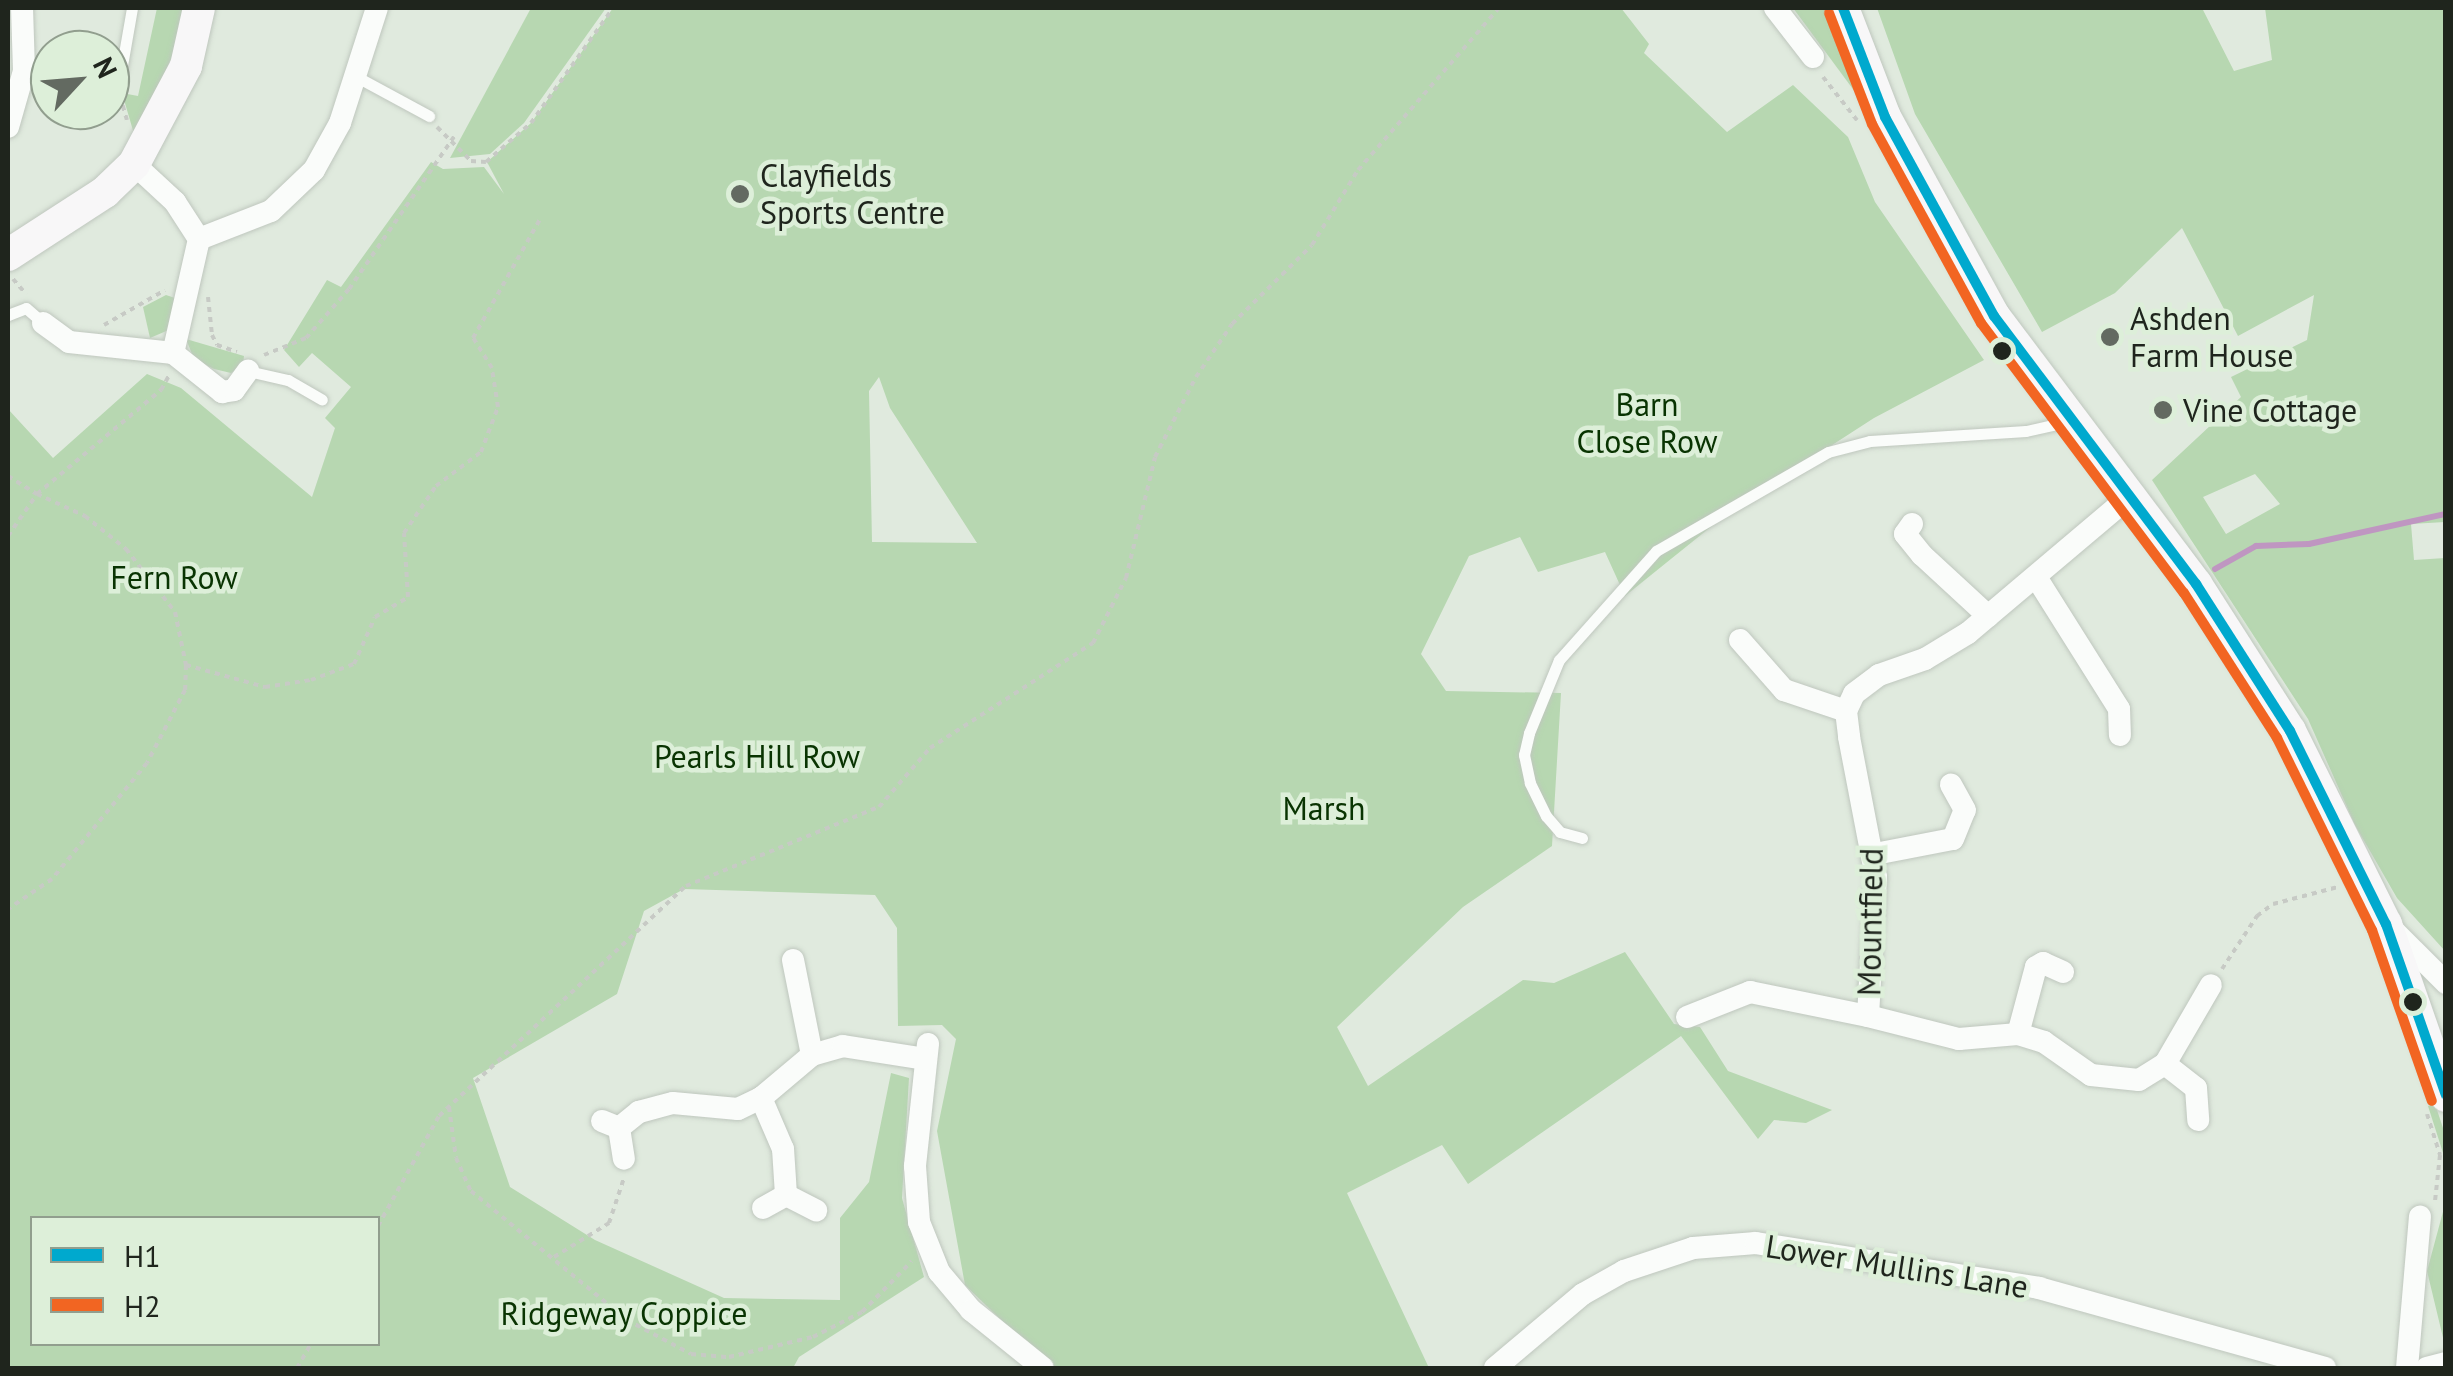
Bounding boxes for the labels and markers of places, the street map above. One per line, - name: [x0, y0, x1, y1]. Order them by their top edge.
- place label: Clayfields Sports Centre: [760, 157, 945, 232]
- marker: Clayfields Sports Centre: [729, 183, 751, 205]
- place label: Ashden Farm House: [2130, 300, 2293, 375]
- marker: Ashden Farm House: [2099, 326, 2121, 348]
- unlabelled marker: [1992, 341, 2012, 361]
- place label: Vine Cottage: [2183, 391, 2357, 429]
- marker: Vine Cottage: [2152, 399, 2174, 421]
- unlabelled marker: [2403, 992, 2423, 1012]

